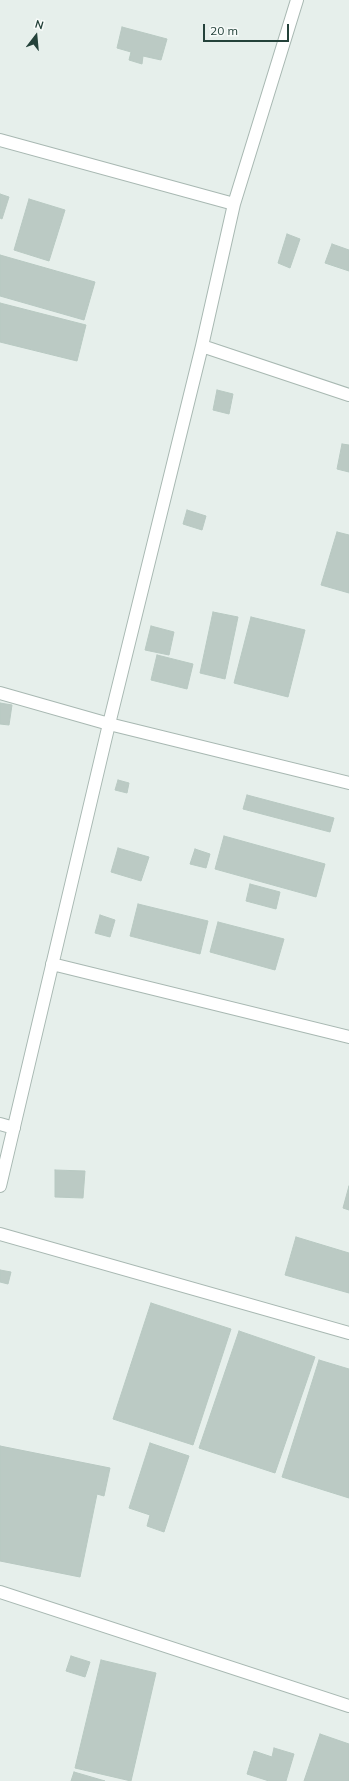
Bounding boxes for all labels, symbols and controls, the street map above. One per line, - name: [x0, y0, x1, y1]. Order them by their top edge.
- north arrow: [16, 16, 56, 56]
- scale bar: [205, 16, 291, 42]
- text: N: [33, 17, 45, 32]
- text: 20 m: [210, 23, 238, 38]

